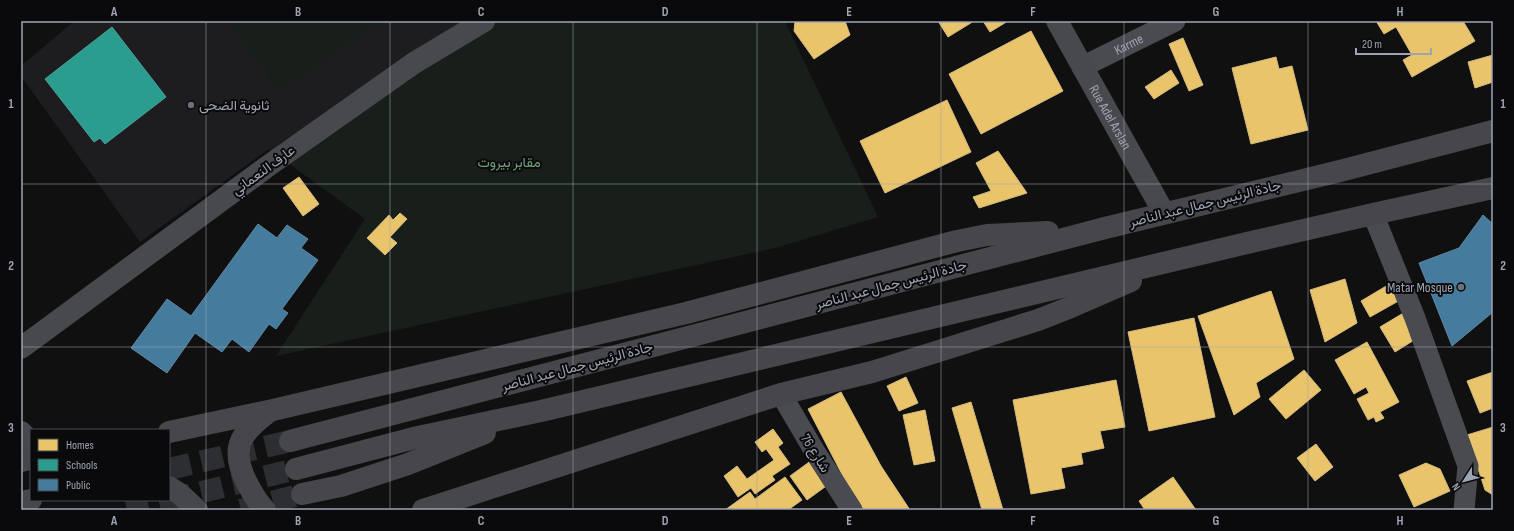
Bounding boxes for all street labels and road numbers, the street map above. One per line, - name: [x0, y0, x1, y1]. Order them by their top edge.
- street label: Karme: [1111, 30, 1146, 59]
- street label: Rue Adel Arslan: [1085, 82, 1135, 153]
- street label: عارف النعماني: [228, 142, 300, 201]
- street label: جادة الرئيس جمال عبد الناصر: [1126, 176, 1283, 232]
- street label: جادة الرئيس جمال عبد الناصر: [813, 256, 969, 314]
- street label: جادة الرئيس جمال عبد الناصر: [499, 338, 655, 396]
- street label: شارع 76: [796, 431, 834, 477]

